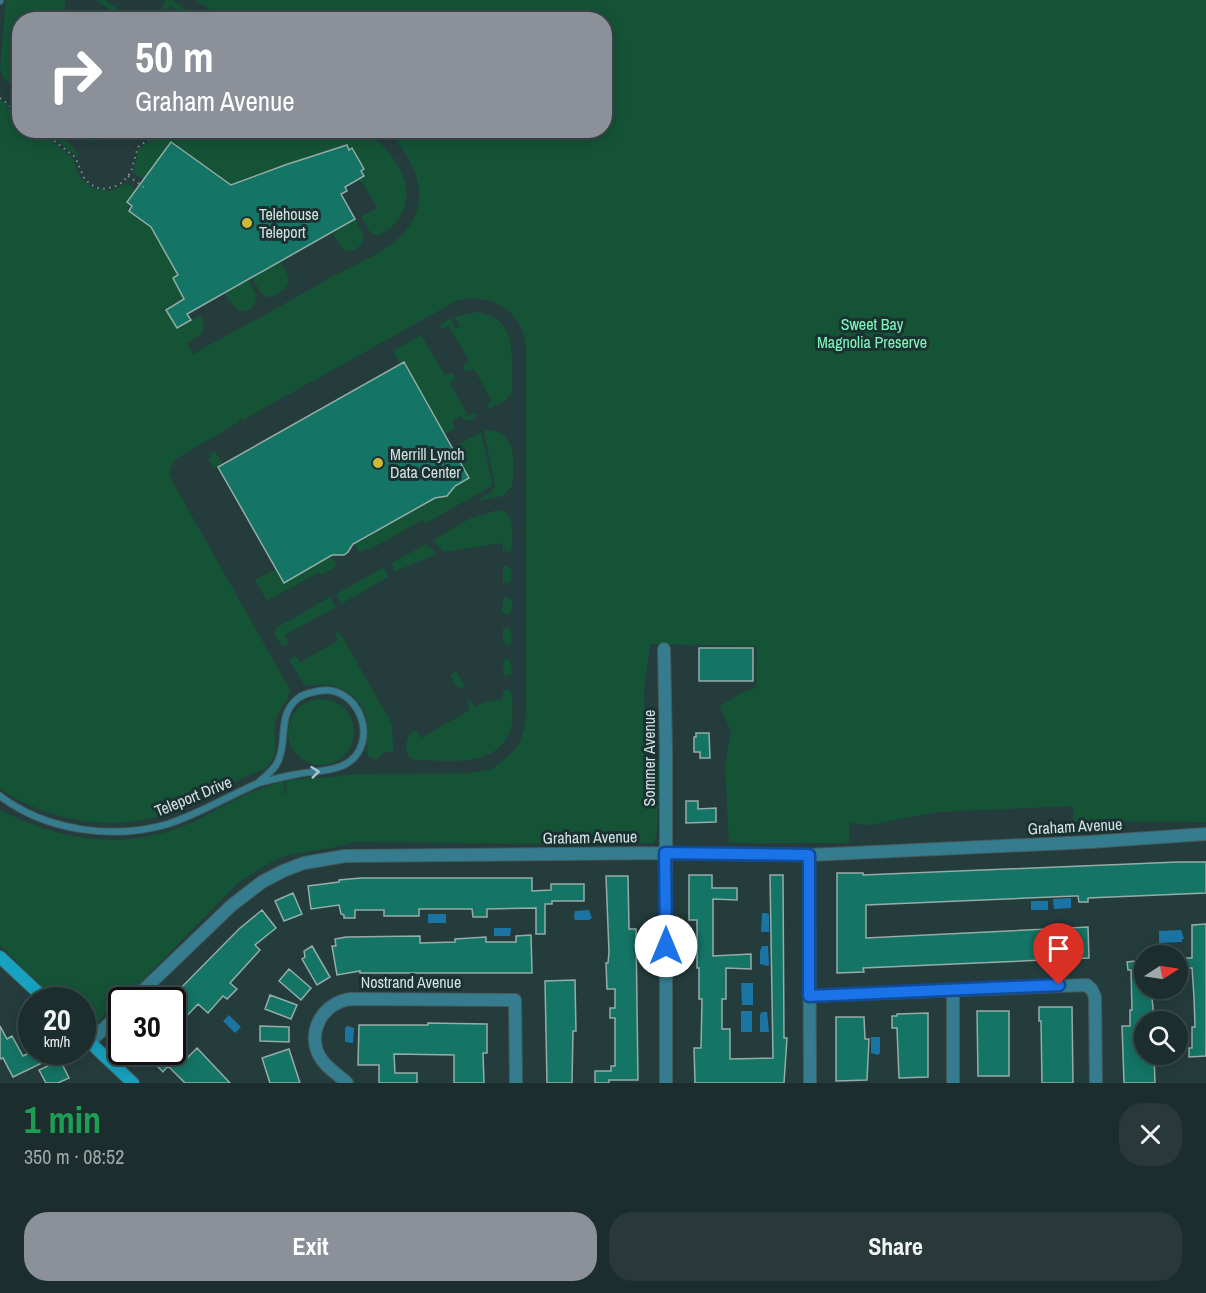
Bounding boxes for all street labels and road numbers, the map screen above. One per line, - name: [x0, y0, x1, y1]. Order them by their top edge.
- street label: Sommer Avenue: [638, 710, 660, 806]
- street label: Teleport Drive: [151, 771, 235, 821]
- street label: Graham Avenue: [1027, 813, 1123, 839]
- street label: Graham Avenue: [543, 825, 637, 849]
- street label: Nostrand Avenue: [361, 971, 461, 993]

